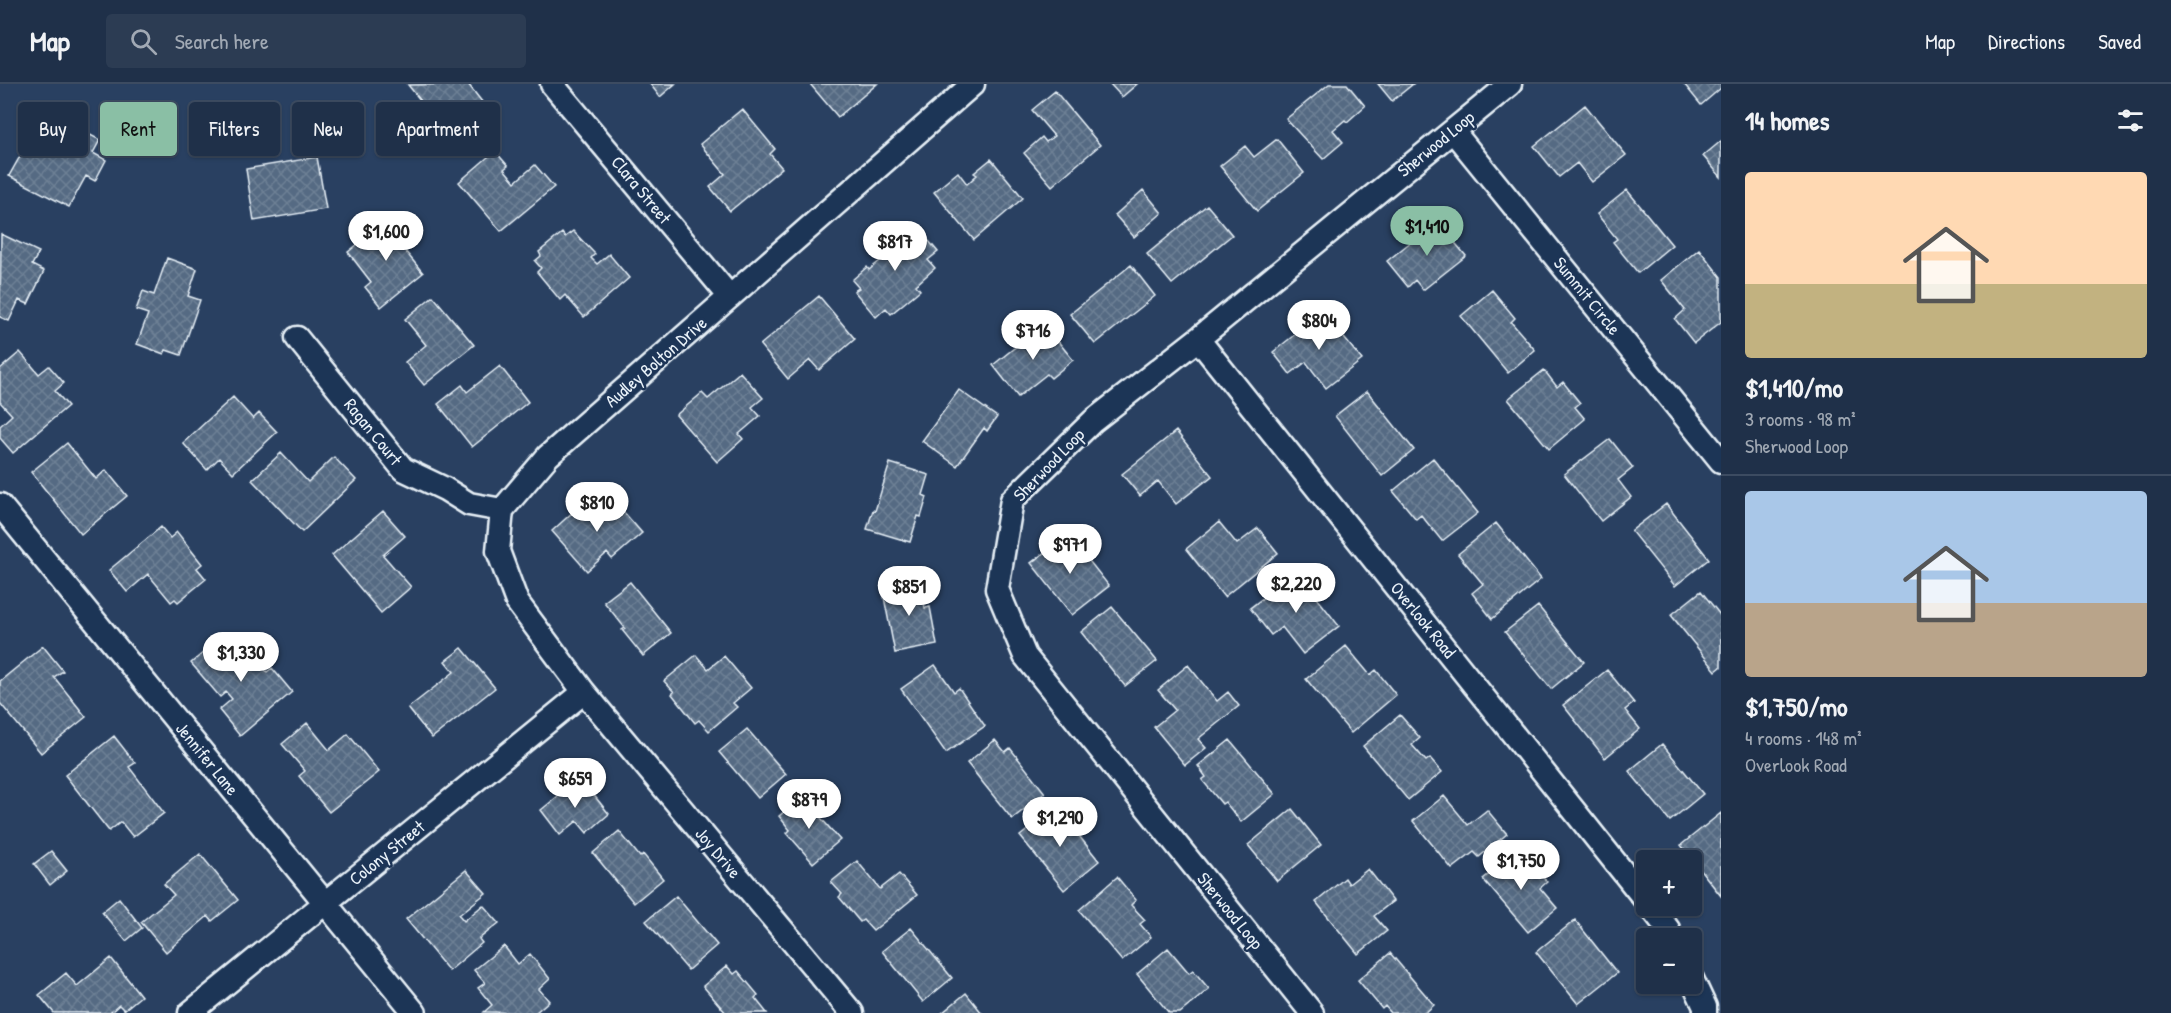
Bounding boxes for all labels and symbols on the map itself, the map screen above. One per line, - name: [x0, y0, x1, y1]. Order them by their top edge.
- street label: Sherwood Loop: [1392, 105, 1480, 183]
- street label: Clara Street: [606, 150, 678, 230]
- pin: $1,410: [1378, 206, 1476, 257]
- pin: $1,600: [337, 211, 435, 262]
- pin: $817: [859, 221, 931, 272]
- street label: Summit Circle: [1548, 251, 1627, 340]
- pin: $804: [1283, 300, 1355, 351]
- street label: Audley Bolton Drive: [599, 310, 712, 413]
- pin: $716: [997, 310, 1069, 361]
- street label: Ragan Court: [338, 393, 409, 471]
- street label: Sherwood Loop: [1007, 422, 1090, 507]
- pin: $810: [561, 482, 633, 533]
- pin: $971: [1034, 524, 1106, 575]
- pin: $2,220: [1247, 563, 1345, 614]
- pin: $851: [873, 566, 945, 617]
- street label: Overlook Road: [1385, 576, 1462, 663]
- pin: $1,330: [192, 632, 290, 683]
- street label: Jennifer Lane: [170, 717, 245, 801]
- pin: $659: [539, 758, 611, 809]
- pin: $879: [773, 779, 845, 830]
- pin: $1,290: [1011, 797, 1109, 848]
- street label: Colony Street: [343, 814, 431, 891]
- street label: Joy Drive: [690, 822, 747, 884]
- pin: $1,750: [1472, 840, 1570, 891]
- street label: Sherwood Loop: [1191, 867, 1269, 955]

